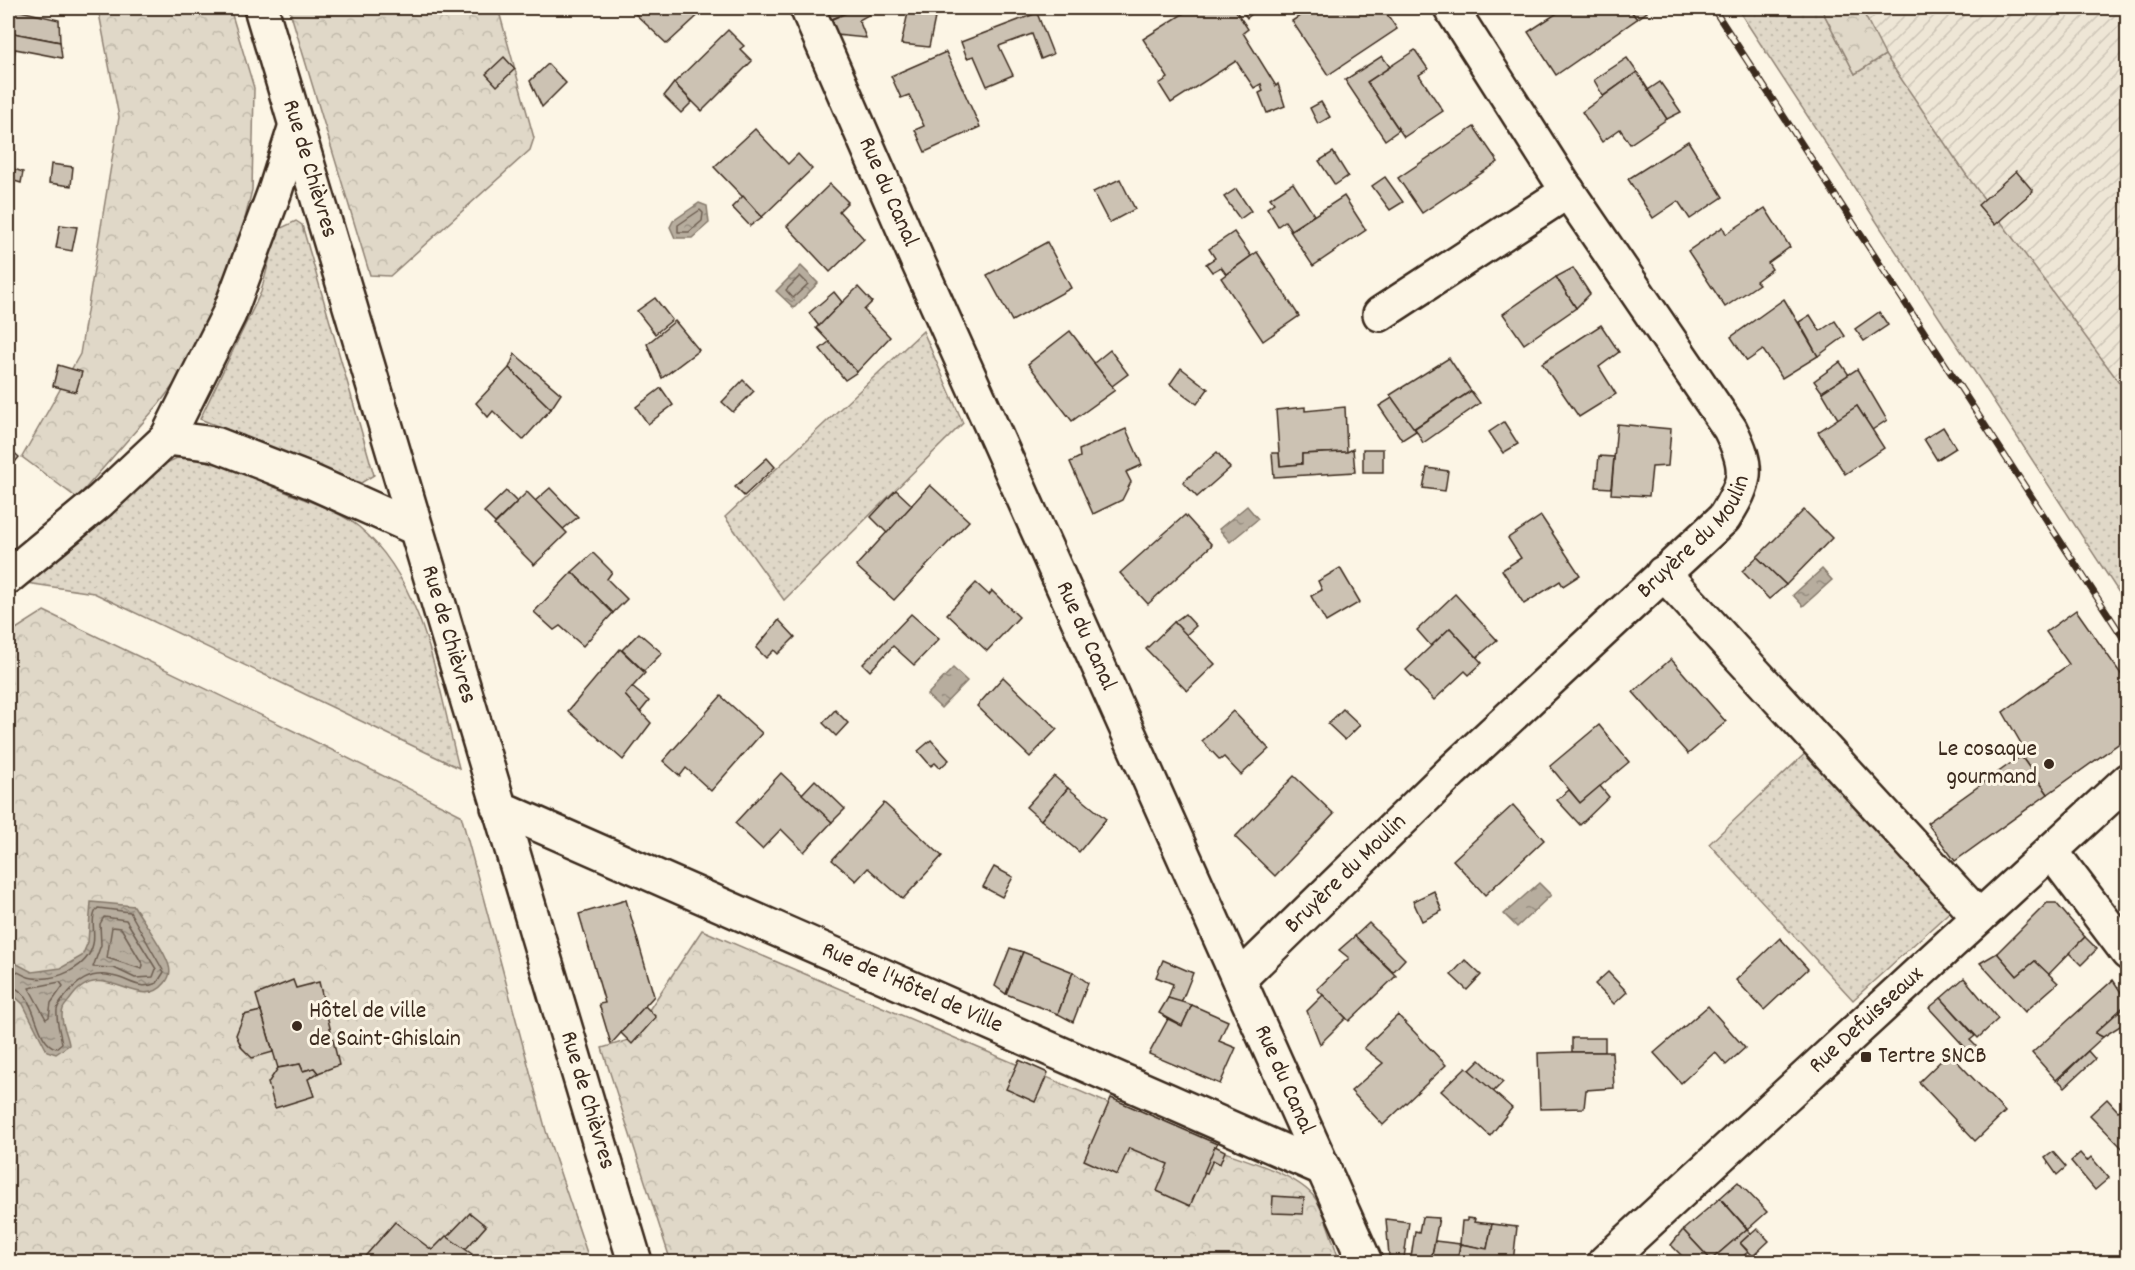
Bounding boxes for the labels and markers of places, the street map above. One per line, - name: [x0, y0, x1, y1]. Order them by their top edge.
- place label: Le cosaque gourmand: [1938, 733, 2037, 795]
- marker: Le cosaque gourmand: [2042, 757, 2056, 771]
- place label: Hôtel de ville de Saint-Ghislain: [309, 995, 461, 1057]
- marker: Hôtel de ville de Saint-Ghislain: [290, 1019, 304, 1033]
- place label: Tertre SNCB: [1878, 1040, 1987, 1074]
- marker: Tertre SNCB: [1859, 1050, 1873, 1064]

